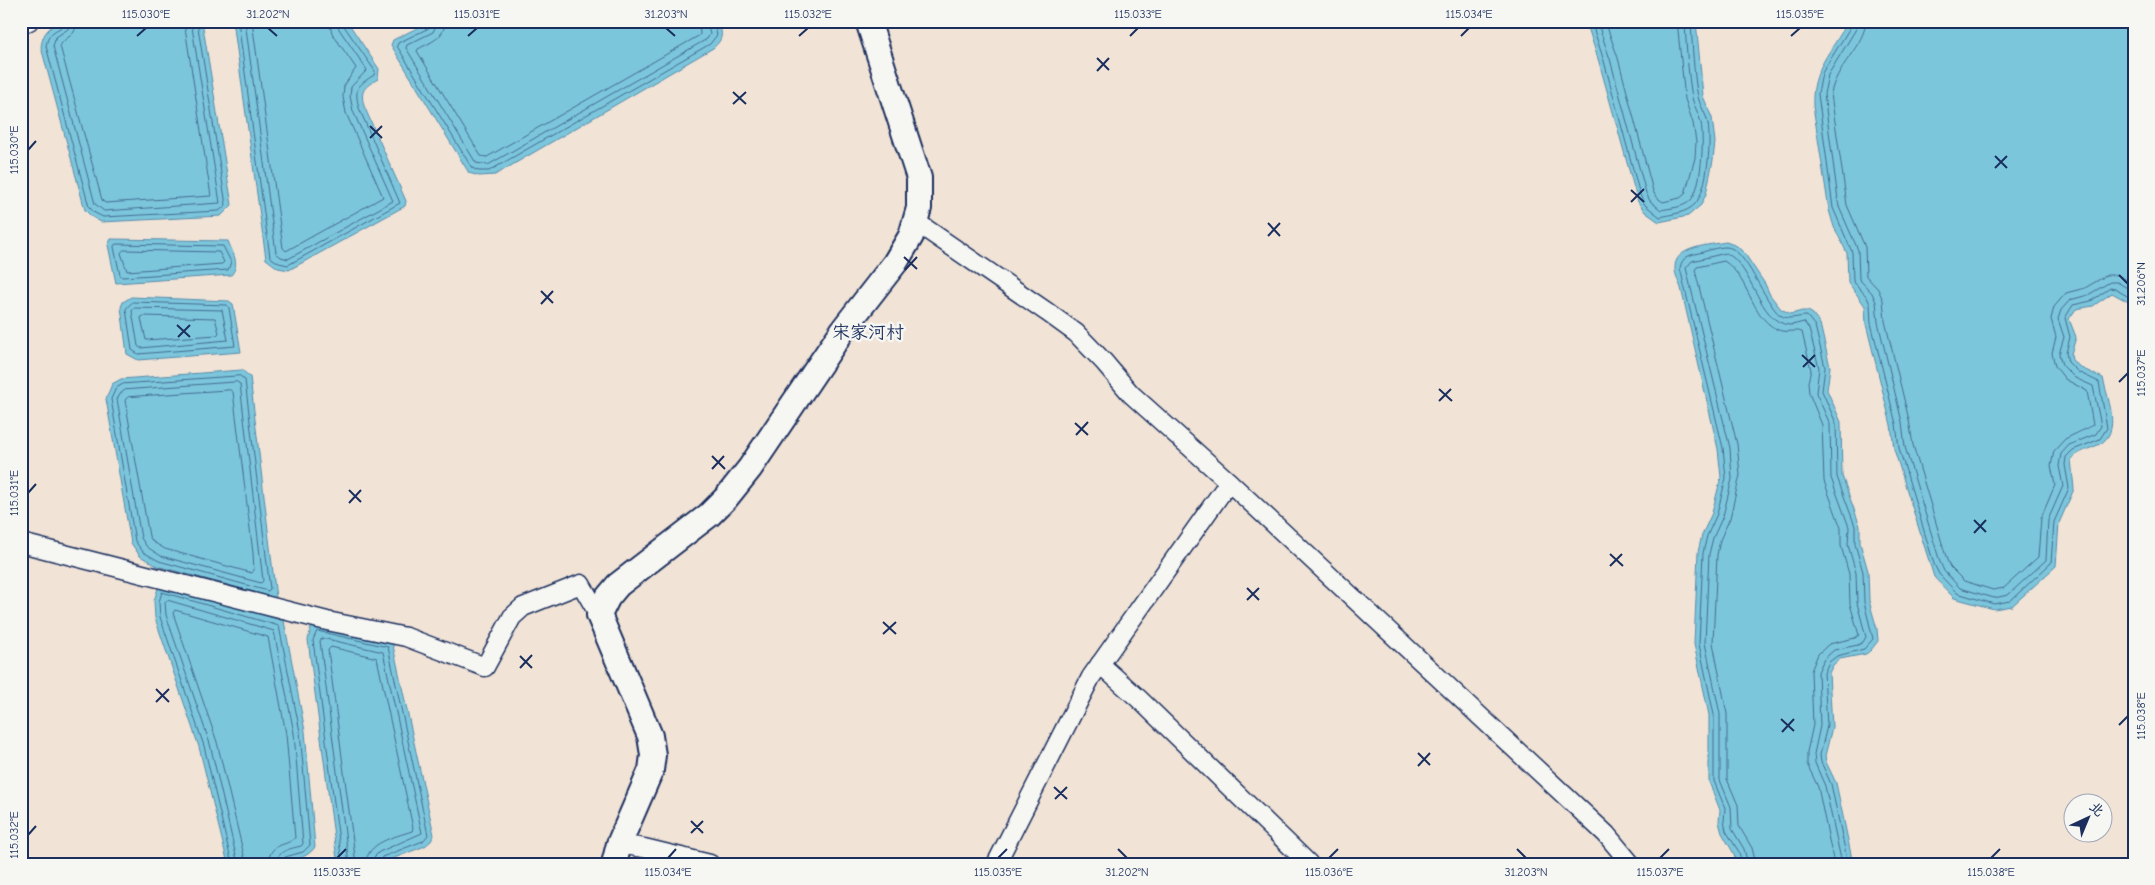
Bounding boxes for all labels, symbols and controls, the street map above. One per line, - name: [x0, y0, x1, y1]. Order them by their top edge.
- text: 115.030°E: [122, 7, 170, 21]
- text: 31.202°N: [246, 7, 290, 21]
- text: 115.031°E: [454, 7, 500, 21]
- text: 31.203°N: [644, 7, 688, 21]
- text: 115.032°E: [784, 7, 832, 21]
- text: 115.033°E: [1114, 7, 1162, 21]
- text: 115.034°E: [1445, 7, 1493, 21]
- text: 115.035°E: [1776, 7, 1824, 21]
- text: 115.030°E: [7, 126, 21, 174]
- text: 31.206°N: [2134, 262, 2148, 306]
- district label: 宋家河村: [832, 322, 904, 343]
- text: 115.037°E: [2134, 349, 2148, 397]
- text: 115.031°E: [7, 470, 21, 516]
- text: 115.038°E: [2134, 692, 2148, 740]
- north arrow: [2062, 792, 2112, 842]
- text: 北: [2086, 798, 2108, 820]
- text: 115.032°E: [7, 811, 21, 859]
- text: 115.033°E: [313, 865, 361, 879]
- text: 115.034°E: [644, 865, 692, 879]
- text: 115.035°E: [974, 865, 1022, 879]
- text: 31.202°N: [1105, 865, 1149, 879]
- text: 115.036°E: [1305, 865, 1353, 879]
- text: 31.203°N: [1504, 865, 1548, 879]
- text: 115.037°E: [1636, 865, 1684, 879]
- text: 115.038°E: [1967, 865, 2015, 879]

